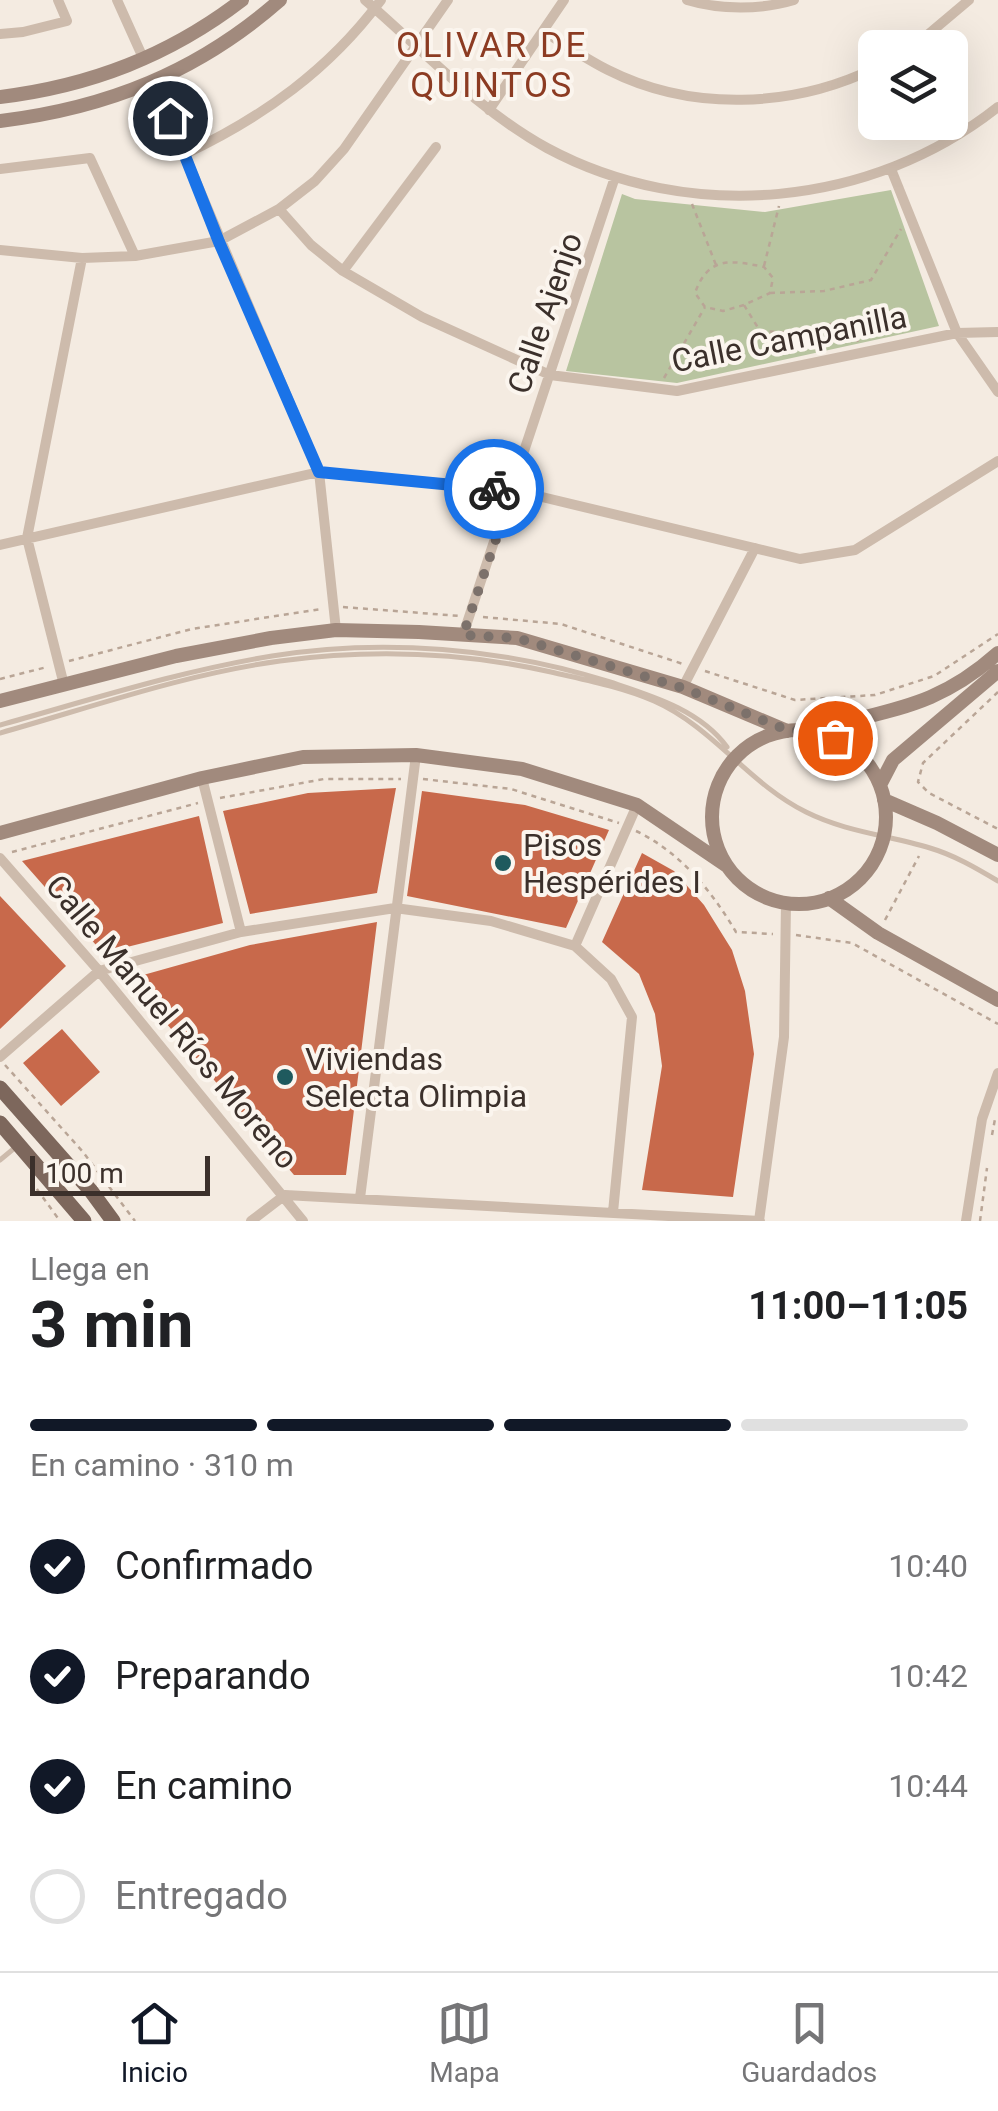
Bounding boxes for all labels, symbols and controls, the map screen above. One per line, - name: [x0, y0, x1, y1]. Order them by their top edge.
- district label: OLIVAR DE QUINTOS: [396, 25, 588, 106]
- map controls: [858, 30, 968, 140]
- button: layers: [858, 30, 968, 140]
- pin: [128, 76, 213, 161]
- icon: home: [143, 91, 198, 146]
- street label: Calle Ajenjo: [500, 227, 590, 399]
- street label: Calle Campanilla: [668, 298, 910, 380]
- courier: [444, 439, 544, 539]
- icon: bike: [467, 462, 522, 517]
- pin: [793, 696, 878, 781]
- icon: bag: [808, 711, 863, 766]
- place label: Pisos Hespérides I: [523, 826, 701, 901]
- marker: Pisos Hespérides I: [492, 852, 514, 874]
- street label: Calle Manuel Ríos Moreno: [38, 867, 306, 1177]
- place label: Viviendas Selecta Olimpia: [305, 1040, 527, 1115]
- marker: Viviendas Selecta Olimpia: [274, 1066, 296, 1088]
- scale bar: [30, 1151, 210, 1196]
- text: 100 m: [45, 1157, 124, 1190]
- text: Llega en: [30, 1250, 150, 1288]
- text: 11:00–11:05: [748, 1284, 968, 1328]
- text: 3 min: [30, 1287, 193, 1363]
- text: En camino · 310 m: [30, 1446, 294, 1484]
- icon: check: [30, 1539, 85, 1594]
- text: Confirmado: [115, 1544, 313, 1588]
- text: 10:40: [888, 1547, 968, 1585]
- icon: check: [30, 1649, 85, 1704]
- text: Preparando: [115, 1654, 311, 1698]
- text: 10:42: [888, 1657, 968, 1695]
- icon: check: [30, 1759, 85, 1814]
- text: En camino: [115, 1764, 293, 1808]
- text: 10:44: [888, 1767, 968, 1805]
- text: Entregado: [115, 1874, 288, 1918]
- tab: Inicio: [121, 1996, 188, 2089]
- tab: Mapa: [429, 1996, 500, 2089]
- tab: Guardados: [741, 1996, 877, 2089]

